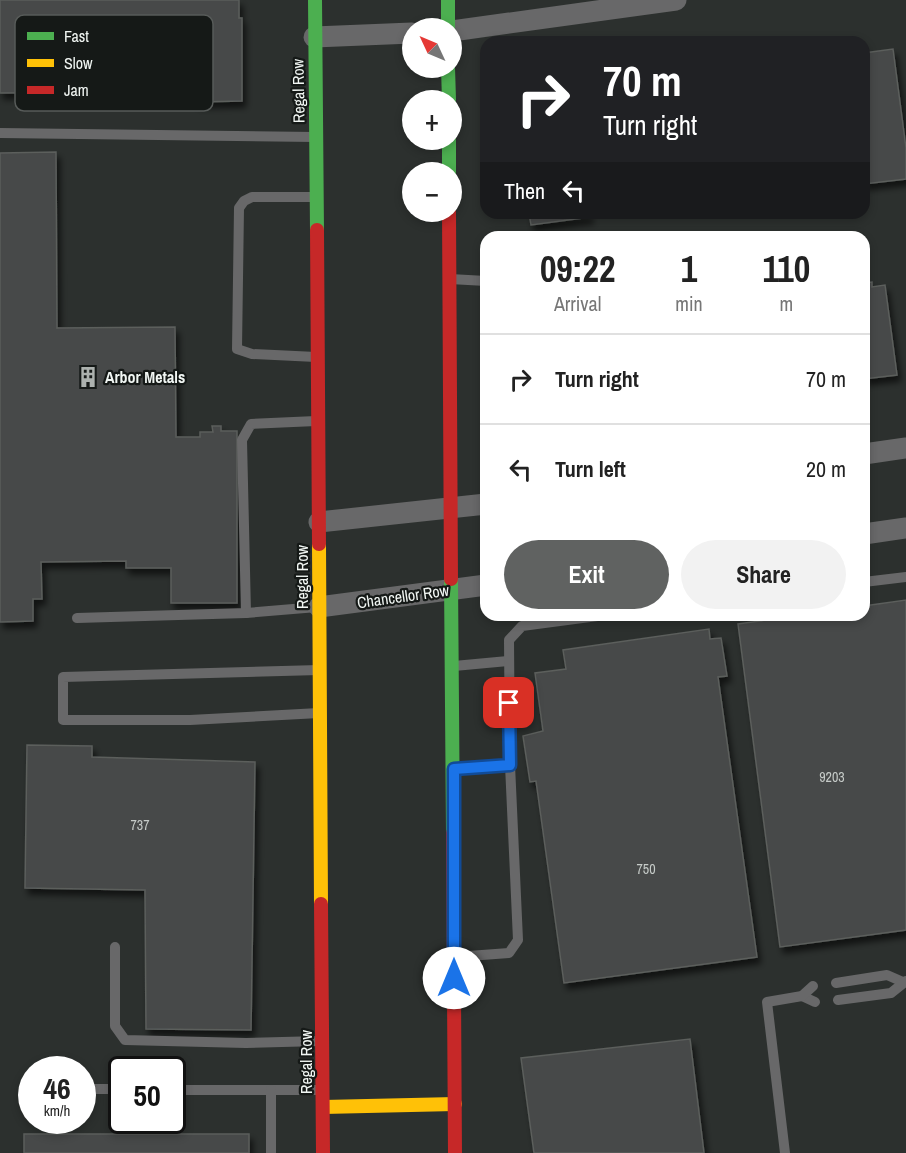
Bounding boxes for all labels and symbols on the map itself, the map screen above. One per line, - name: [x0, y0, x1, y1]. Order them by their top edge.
- legend: [15, 15, 213, 111]
- north arrow: [402, 18, 462, 78]
- text: Fast: [64, 25, 89, 47]
- text: Slow: [64, 52, 93, 74]
- street label: Regal Row: [286, 58, 310, 123]
- text: Jam: [64, 79, 89, 101]
- building icon: Arbor Metals: [76, 365, 100, 389]
- place label: Arbor Metals: [105, 366, 185, 388]
- street label: Regal Row: [291, 544, 313, 609]
- street label: Chancellor Row: [356, 579, 451, 613]
- pin: [483, 677, 534, 728]
- house number: 9203: [819, 768, 845, 786]
- house number: 737: [130, 816, 150, 834]
- house number: 750: [636, 860, 656, 878]
- position arrow: [422, 946, 486, 1010]
- street label: Regal Row: [295, 1029, 317, 1094]
- speed limit sign: 50: [108, 1056, 186, 1134]

